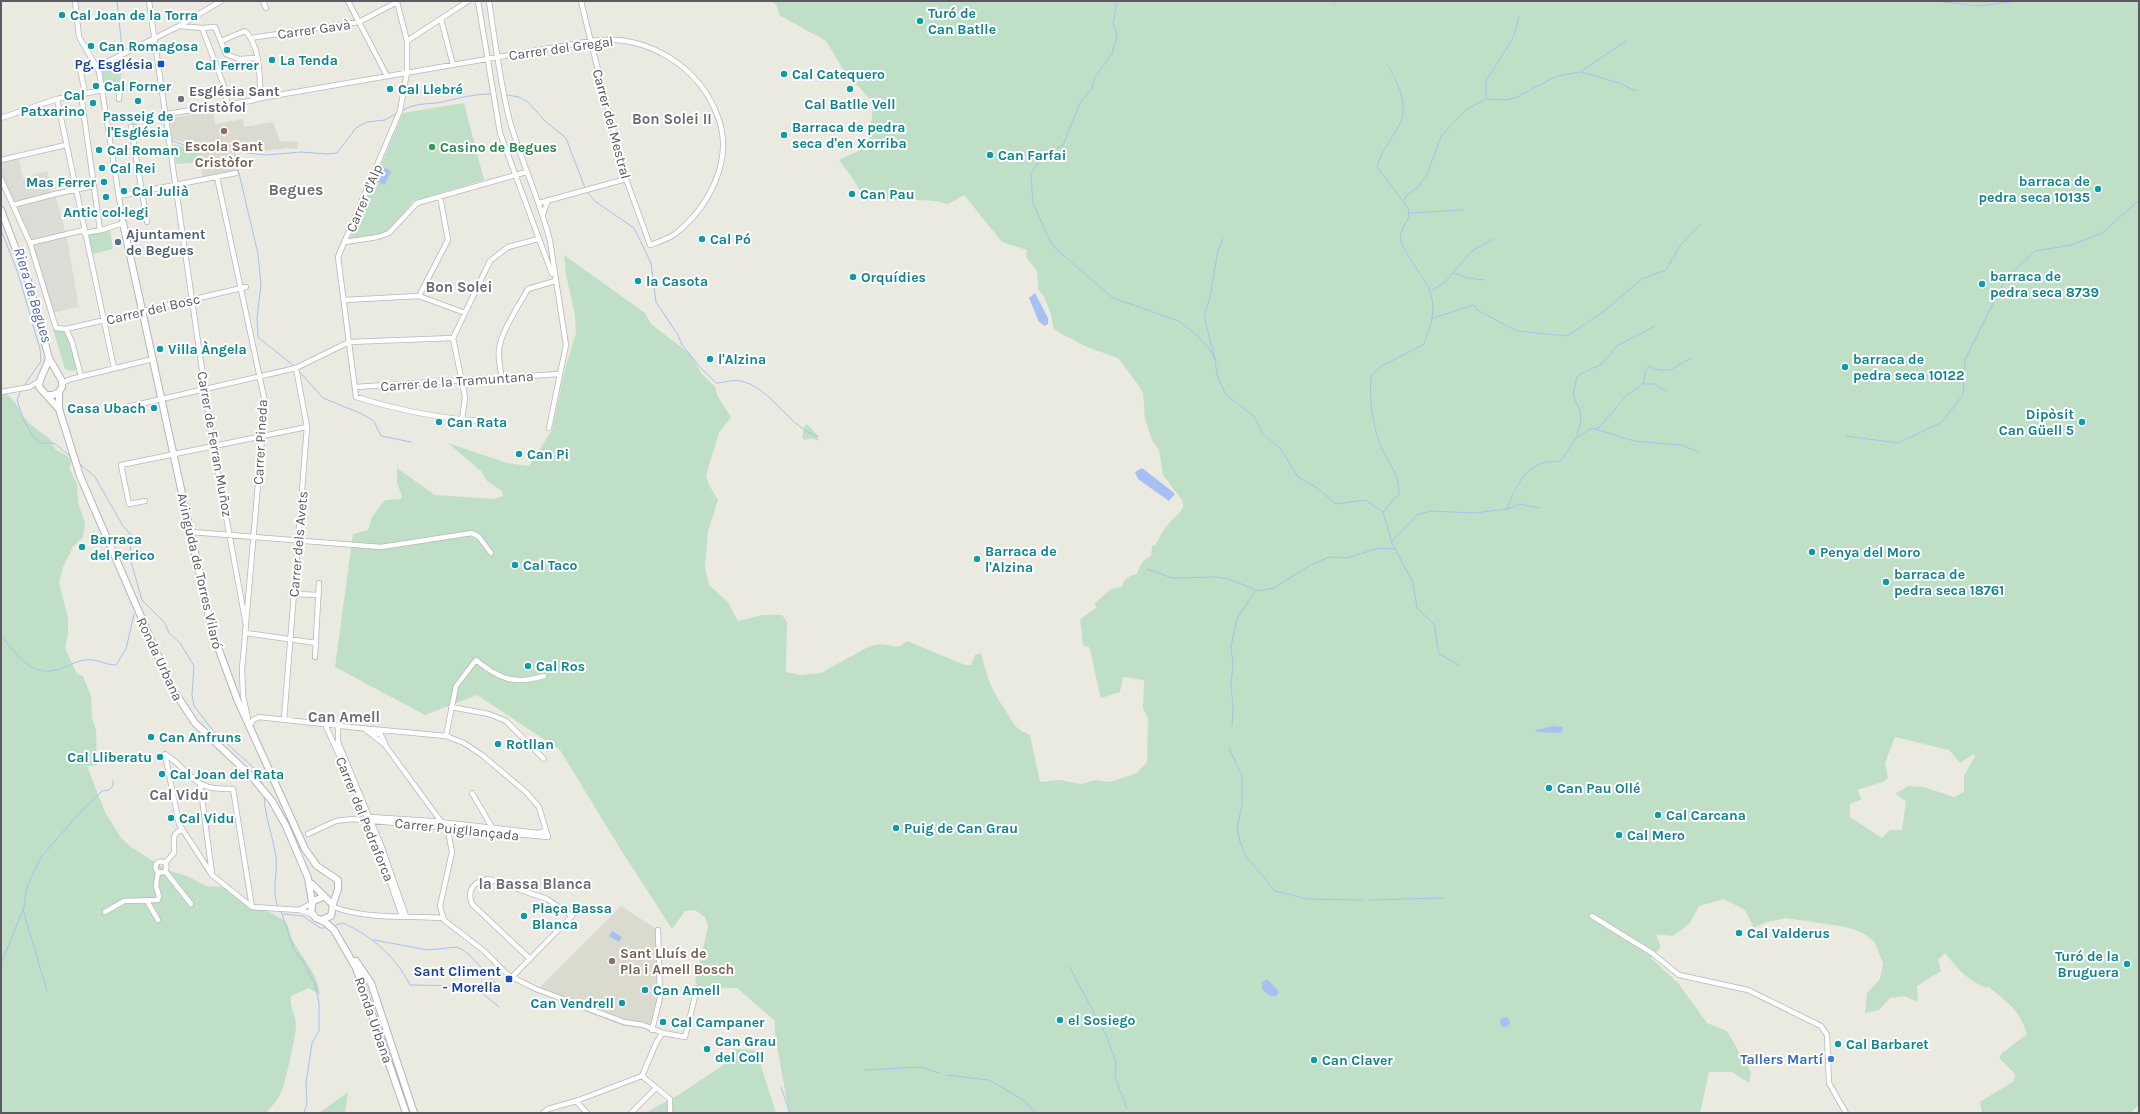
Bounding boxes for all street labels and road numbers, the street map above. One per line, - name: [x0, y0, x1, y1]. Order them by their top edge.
- street label: Carrer Gavà: [277, 16, 352, 43]
- street label: Carrer del Gregal: [508, 33, 614, 64]
- street label: Carrer del Mestral: [589, 67, 634, 181]
- street label: Carrer d'Alp: [343, 162, 386, 235]
- street label: Carrer del Bosc: [105, 290, 202, 329]
- street label: Carrer de la Tramuntana: [380, 368, 534, 395]
- street label: Carrer de Ferran Muñoz: [193, 370, 236, 518]
- street label: Carrer Pineda: [250, 399, 271, 485]
- street label: Carrer dels Avets: [285, 490, 312, 598]
- street label: Avinguda de Torres Vilaró: [173, 491, 226, 651]
- street label: Ronda Urbana: [133, 615, 186, 704]
- street label: Carrer del Pedraforca: [332, 754, 397, 884]
- street label: Carrer Puigllançada: [394, 814, 520, 844]
- street label: Ronda Urbana: [351, 975, 396, 1066]

